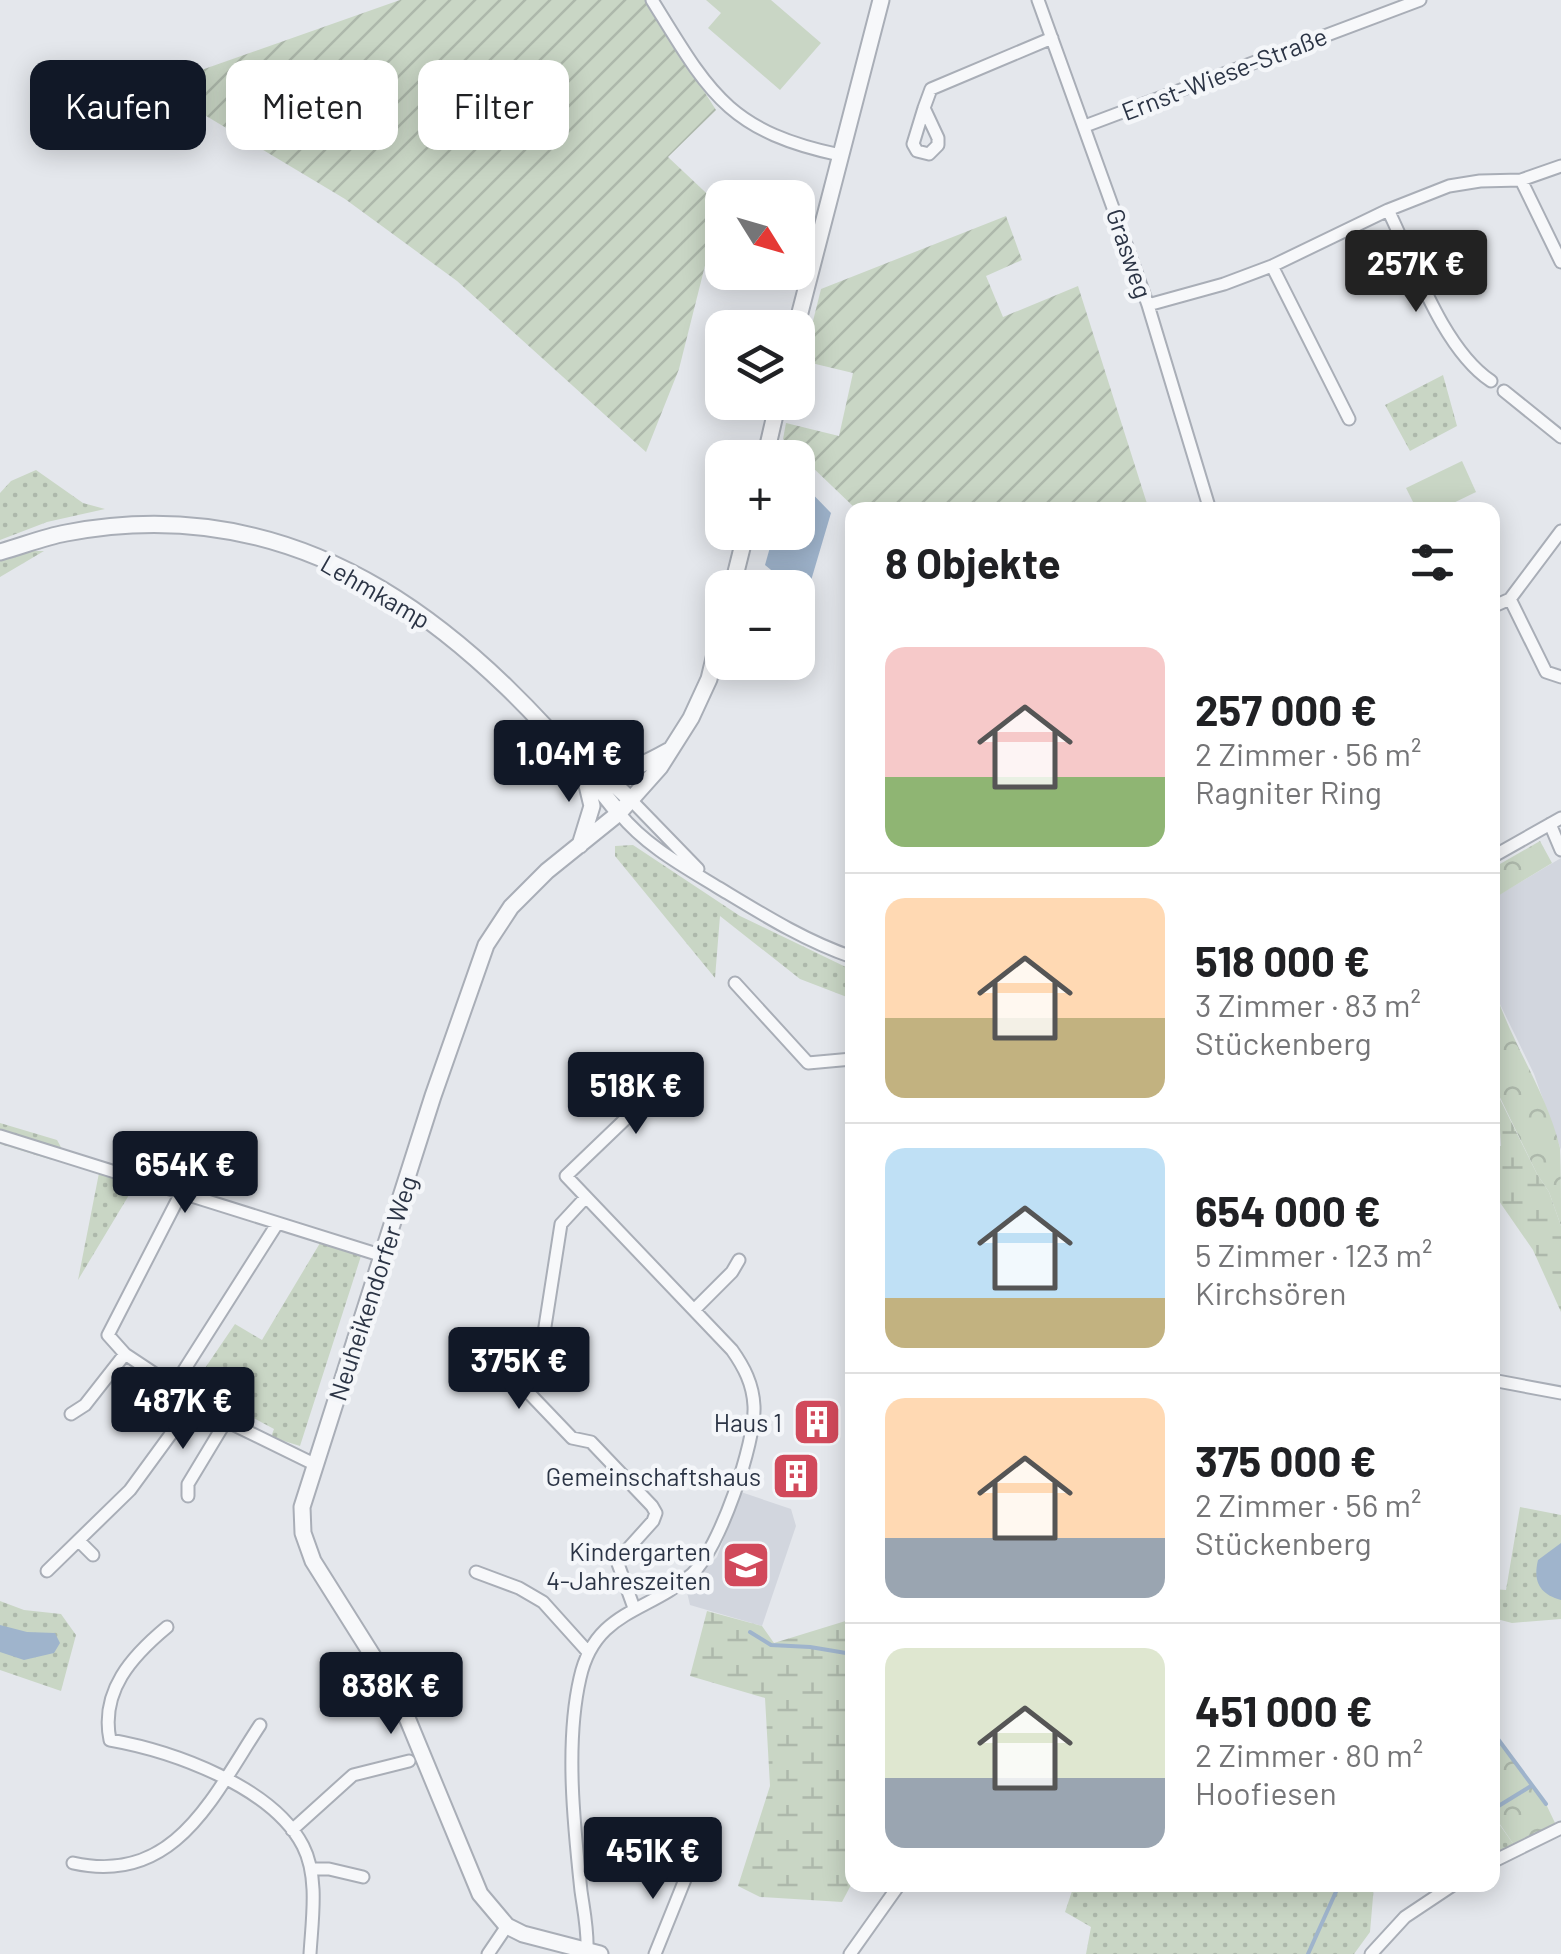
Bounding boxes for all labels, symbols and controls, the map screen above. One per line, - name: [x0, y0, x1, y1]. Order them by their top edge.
- street label: Ernst-Wiese-Straße: [1117, 20, 1331, 126]
- chip: Kaufen: [30, 60, 206, 150]
- chip: Mieten: [226, 60, 398, 150]
- chip: Filter: [418, 60, 569, 150]
- north arrow: [705, 180, 815, 290]
- map controls: [705, 180, 815, 680]
- street label: Grasweg: [1101, 204, 1159, 302]
- pin: 257K €: [1335, 230, 1497, 315]
- text: 257K €: [1367, 243, 1465, 281]
- button: layers: [705, 310, 815, 420]
- button: +: [705, 440, 815, 550]
- icon: filters: [1405, 535, 1460, 590]
- text: 8 Objekte: [885, 537, 1061, 587]
- street label: Lehmkamp: [316, 548, 436, 634]
- button: −: [705, 570, 815, 680]
- text: 257 000 €: [1195, 684, 1377, 734]
- icon: home: [965, 687, 1085, 807]
- pin: 1.04M €: [477, 720, 661, 805]
- text: 1.04M €: [516, 733, 622, 771]
- text: 2 Zimmer · 56 m²: [1195, 734, 1421, 772]
- text: Ragniter Ring: [1195, 772, 1382, 810]
- text: 518 000 €: [1195, 935, 1370, 985]
- icon: home: [965, 938, 1085, 1058]
- text: 3 Zimmer · 83 m²: [1195, 985, 1421, 1023]
- text: Stückenberg: [1195, 1023, 1372, 1061]
- pin: 518K €: [555, 1052, 717, 1137]
- text: 518K €: [590, 1065, 682, 1103]
- pin: 654K €: [104, 1131, 266, 1216]
- text: 654K €: [135, 1144, 235, 1182]
- street label: Neuheikendorfer Weg: [321, 1172, 423, 1404]
- text: 654 000 €: [1195, 1185, 1381, 1235]
- icon: home: [965, 1188, 1085, 1308]
- text: 5 Zimmer · 123 m²: [1195, 1235, 1432, 1273]
- text: Kirchsören: [1195, 1273, 1346, 1311]
- pin: 375K €: [438, 1327, 600, 1412]
- text: 375K €: [470, 1340, 568, 1378]
- pin: 487K €: [102, 1367, 264, 1452]
- text: 487K €: [133, 1380, 233, 1418]
- building icon: Haus 1: [791, 1396, 843, 1448]
- place label: Haus 1: [714, 1407, 782, 1437]
- text: 375 000 €: [1195, 1435, 1376, 1485]
- icon: home: [965, 1438, 1085, 1558]
- building icon: Gemeinschaftshaus: [770, 1450, 822, 1502]
- place label: Gemeinschaftshaus: [546, 1461, 761, 1491]
- text: 2 Zimmer · 56 m²: [1195, 1485, 1421, 1523]
- text: Stückenberg: [1195, 1523, 1372, 1561]
- place label: Kindergarten 4-Jahreszeiten: [546, 1536, 711, 1595]
- school or university icon: Kindergarten 4-Jahreszeiten: [720, 1539, 772, 1591]
- pin: 838K €: [310, 1652, 472, 1737]
- text: 838K €: [342, 1665, 440, 1703]
- text: 451 000 €: [1195, 1685, 1373, 1735]
- icon: home: [965, 1688, 1085, 1808]
- text: 2 Zimmer · 80 m²: [1195, 1735, 1423, 1773]
- text: Hoofiesen: [1195, 1773, 1337, 1811]
- pin: 451K €: [572, 1817, 734, 1902]
- text: 451K €: [606, 1830, 700, 1868]

